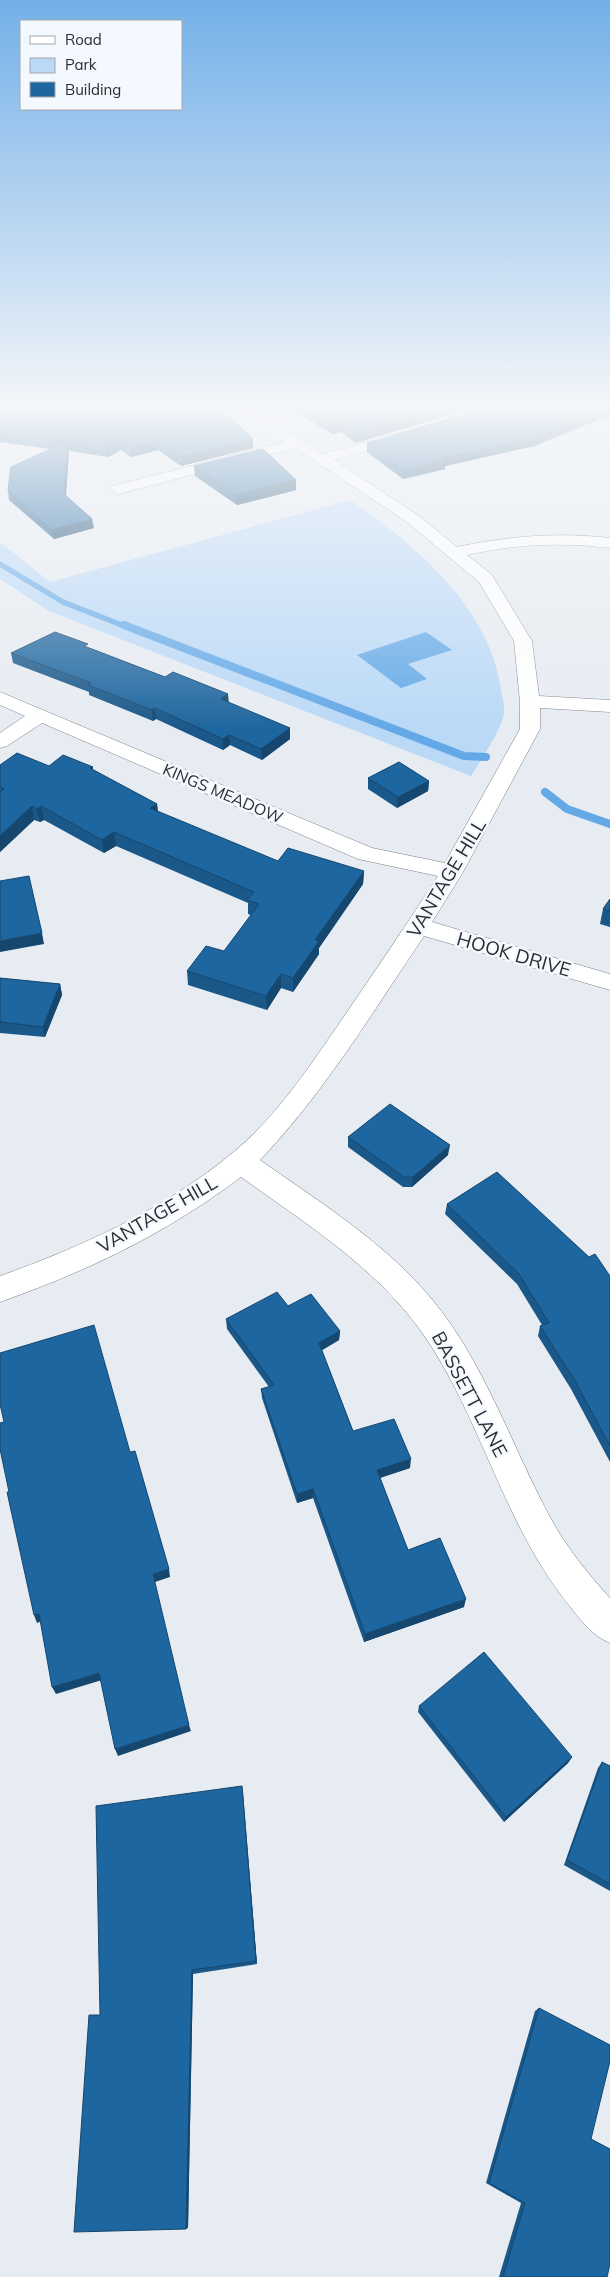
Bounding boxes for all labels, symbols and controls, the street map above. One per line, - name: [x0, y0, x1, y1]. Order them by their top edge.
- legend: [20, 20, 182, 110]
- text: Road: [65, 30, 102, 49]
- text: Park: [65, 55, 97, 74]
- text: Building: [65, 80, 121, 99]
- street label: KINGS MEADOW: [160, 759, 286, 827]
- street label: VANTAGE HILL: [401, 814, 491, 942]
- street label: HOOK DRIVE: [454, 926, 574, 982]
- street label: VANTAGE HILL: [93, 1170, 222, 1258]
- street label: BASSETT LANE: [427, 1327, 513, 1461]

